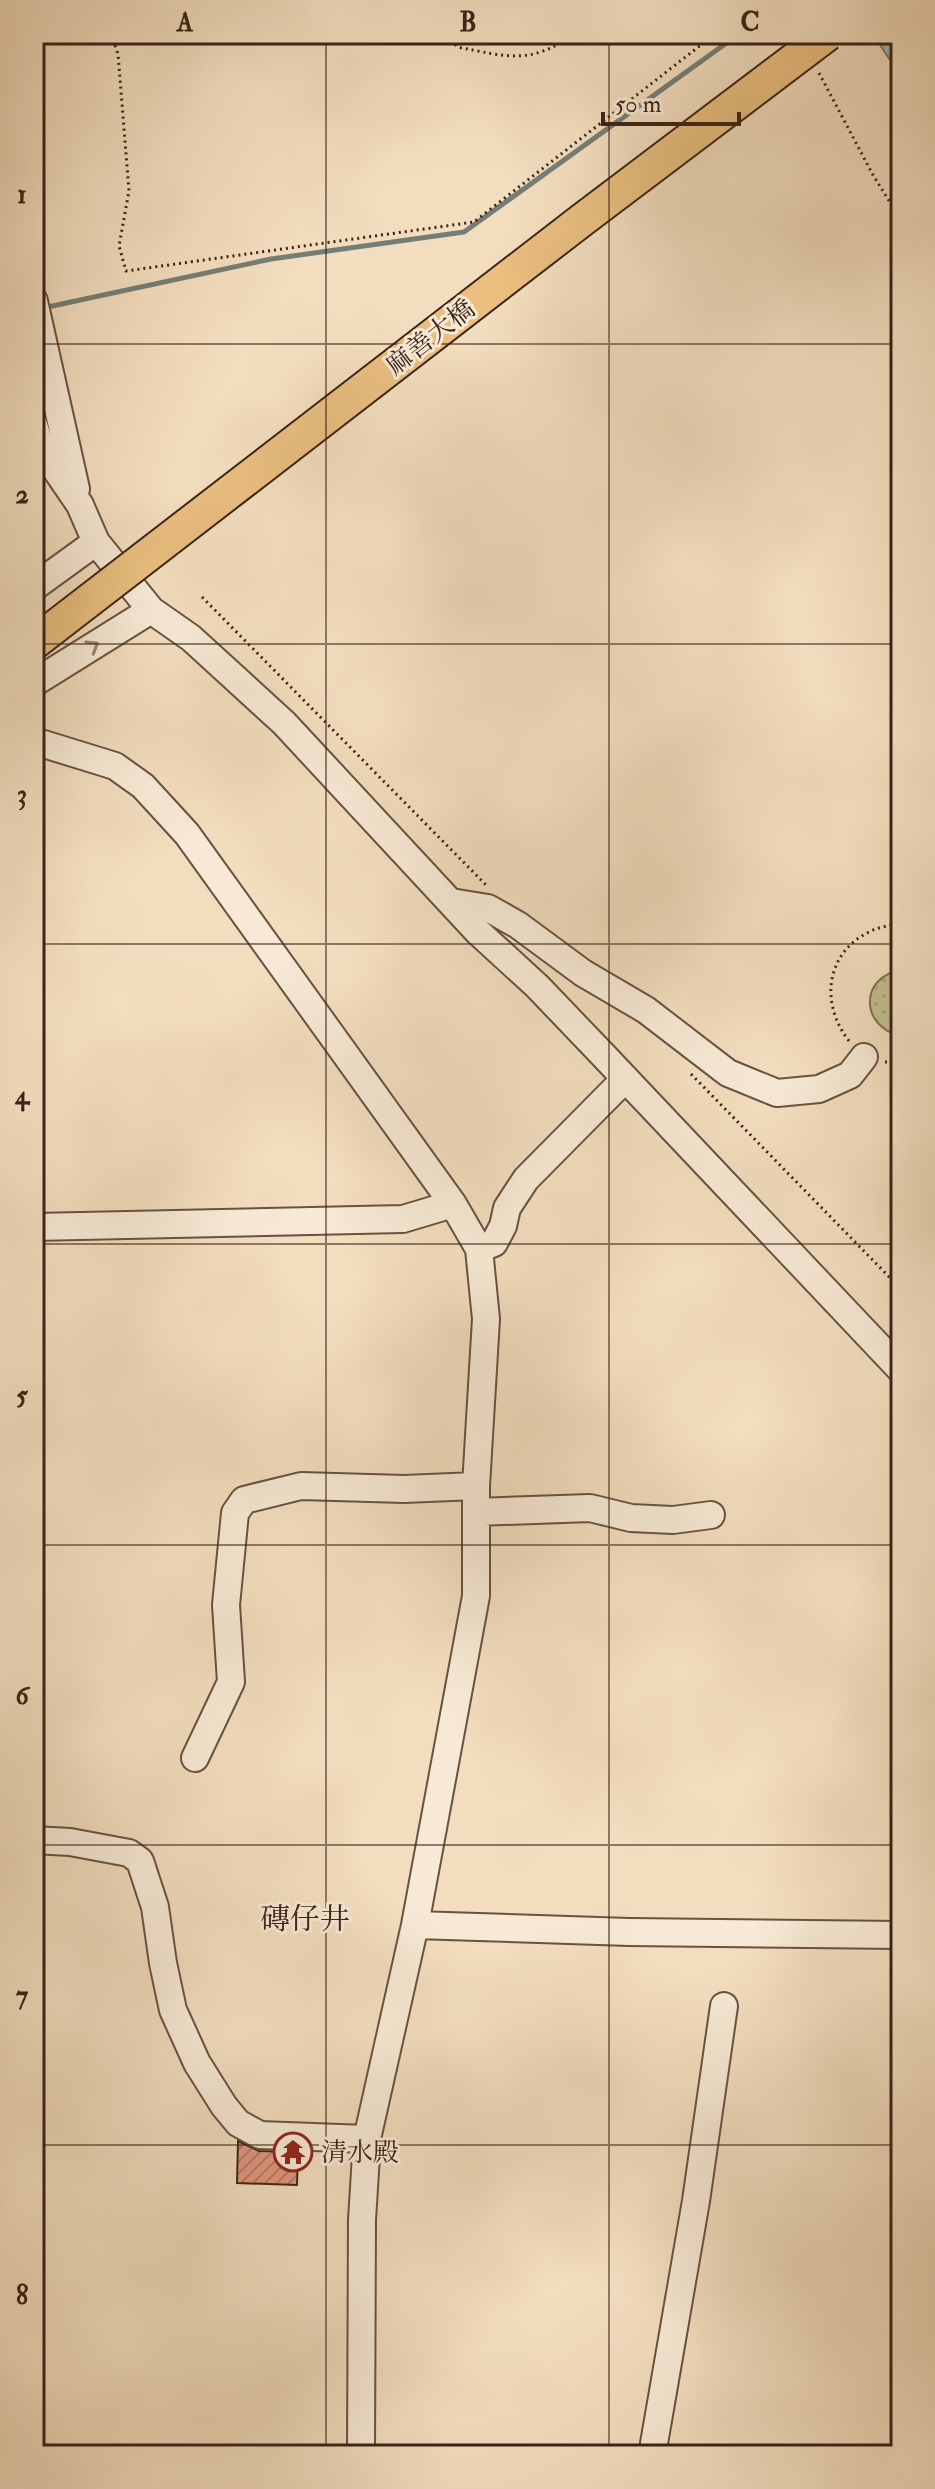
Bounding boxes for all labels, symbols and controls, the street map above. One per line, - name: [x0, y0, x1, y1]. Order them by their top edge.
- text: A: [176, 7, 194, 39]
- text: B: [459, 7, 477, 39]
- text: C: [740, 7, 760, 39]
- scale bar: [603, 76, 739, 126]
- text: 50 m: [615, 89, 662, 120]
- text: 1: [17, 179, 27, 211]
- street label: 麻善大橋: [380, 293, 481, 382]
- text: 2: [15, 479, 29, 511]
- one-way arrow: [84, 641, 99, 656]
- text: 3: [17, 779, 27, 811]
- text: 4: [14, 1080, 31, 1112]
- text: 5: [16, 1380, 28, 1412]
- text: 6: [15, 1680, 30, 1712]
- district label: 磚仔井: [260, 1901, 350, 1938]
- text: 7: [16, 1980, 28, 2012]
- temple icon: 清水殿: [272, 2131, 314, 2173]
- place label: 清水殿: [321, 2137, 399, 2169]
- text: 8: [16, 2280, 28, 2312]

